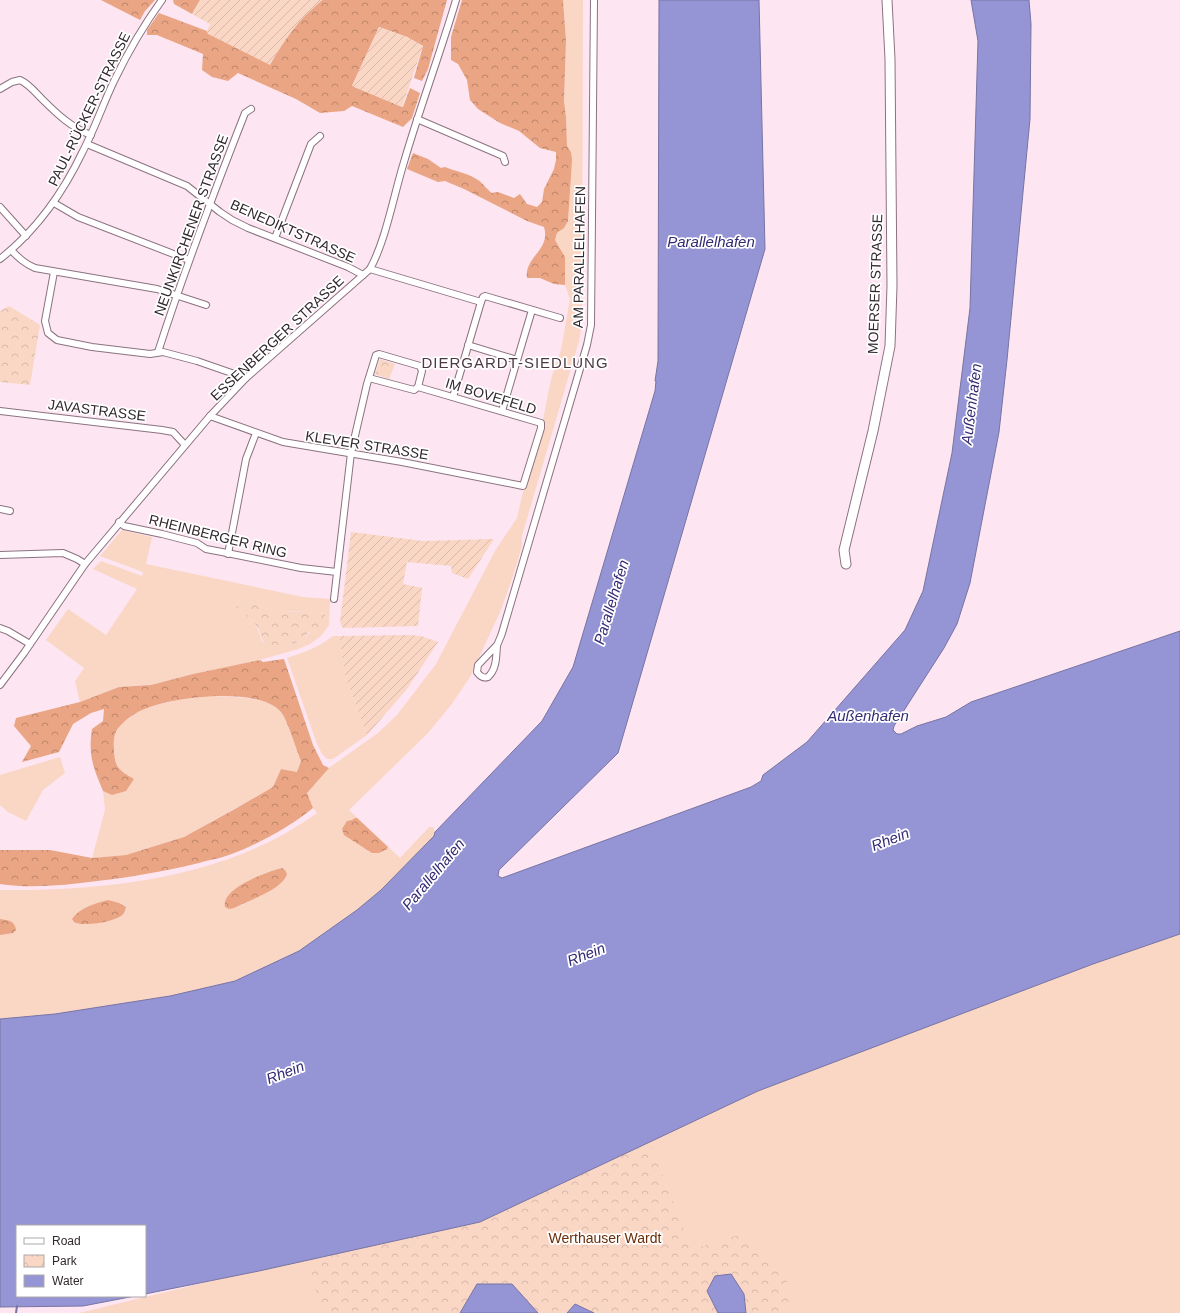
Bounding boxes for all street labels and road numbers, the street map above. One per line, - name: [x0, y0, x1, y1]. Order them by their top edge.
- street label: PAUL-RÜCKER-STRASSE: [44, 29, 133, 189]
- street label: NEUNKIRCHENER STRASSE: [151, 132, 231, 318]
- street label: AM PARALLELHAFEN: [570, 186, 588, 328]
- street label: BENEDIKTSTRASSE: [228, 196, 358, 266]
- street label: MOERSER STRASSE: [865, 214, 885, 354]
- street label: ESSENBERGER STRASSE: [207, 272, 347, 404]
- street label: IM BOVEFELD: [444, 375, 538, 417]
- street label: JAVASTRASSE: [47, 396, 147, 424]
- street label: KLEVER STRASSE: [304, 427, 430, 463]
- street label: RHEINBERGER RING: [147, 511, 289, 561]

